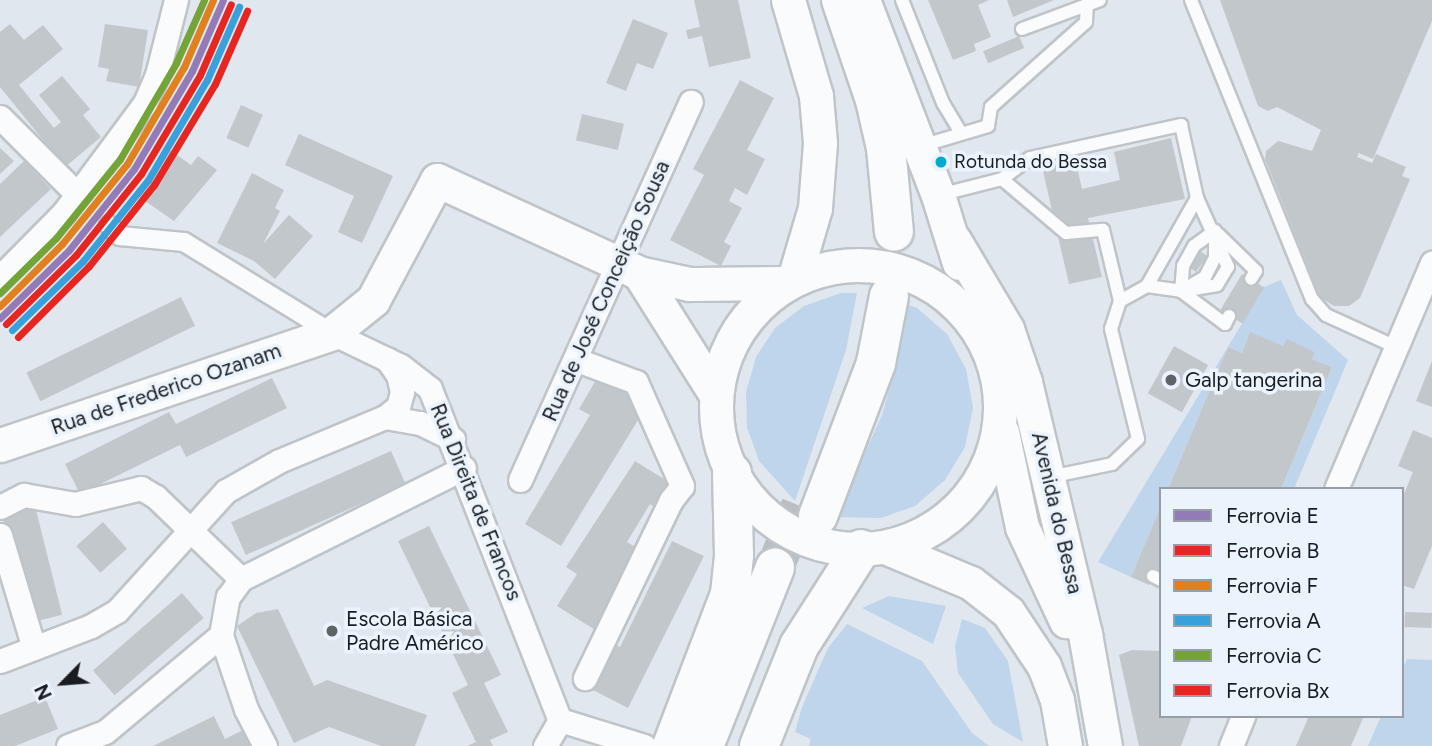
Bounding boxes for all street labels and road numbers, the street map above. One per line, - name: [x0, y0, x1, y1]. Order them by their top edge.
- street label: Rua de José Conceição Sousa: [537, 157, 675, 425]
- street label: Rua de Frederico Ozanam: [48, 338, 284, 440]
- street label: Rua Direita de Francos: [425, 400, 527, 604]
- street label: Avenida do Bessa: [1026, 430, 1088, 596]

